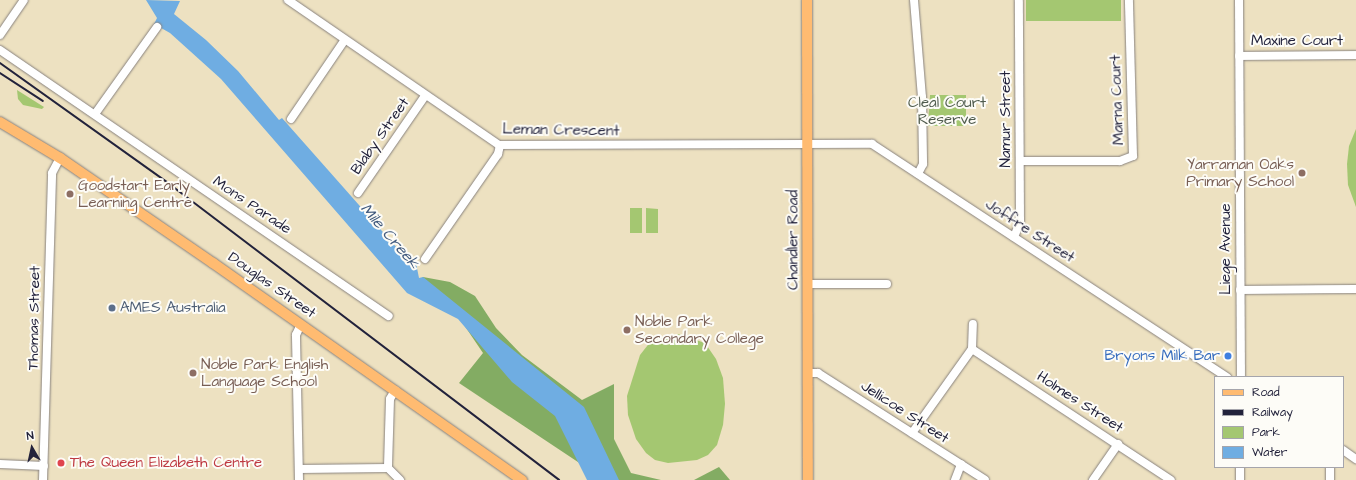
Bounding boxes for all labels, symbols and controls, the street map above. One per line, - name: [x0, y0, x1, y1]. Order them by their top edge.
- street label: Maxine Court: [1251, 32, 1343, 50]
- street label: Marna Court: [1106, 54, 1128, 146]
- street label: Namur Street: [997, 71, 1015, 167]
- park label: Cleal Court Reserve: [908, 93, 986, 128]
- street label: Blaby Street: [347, 94, 413, 178]
- street label: Leman Crescent: [502, 120, 620, 140]
- place label: Yarraman Oaks Primary School: [1186, 155, 1294, 190]
- marker: Yarraman Oaks Primary School: [1297, 168, 1307, 178]
- street label: Mons Parade: [209, 172, 295, 238]
- place label: Goodstart Early Learning Centre: [78, 176, 192, 211]
- marker: Goodstart Early Learning Centre: [65, 189, 75, 199]
- street label: Chandler Road: [784, 190, 802, 290]
- street label: Joffre Street: [982, 195, 1078, 267]
- water label: Mile Creek: [356, 199, 424, 273]
- street label: Liege Avenue: [1217, 203, 1235, 295]
- street label: Douglas Street: [225, 248, 319, 322]
- street label: Thomas Street: [24, 266, 44, 370]
- place label: AMES Australia: [120, 299, 226, 317]
- marker: AMES Australia: [107, 303, 117, 313]
- place label: Noble Park Secondary College: [635, 312, 764, 347]
- marker: Noble Park Secondary College: [622, 325, 632, 335]
- place label: Bryons Milk Bar: [1105, 347, 1220, 365]
- marker: Bryons Milk Bar: [1223, 351, 1233, 361]
- place label: Noble Park English Language School: [201, 355, 328, 390]
- street label: Holmes Street: [1033, 367, 1127, 437]
- marker: Noble Park English Language School: [188, 368, 198, 378]
- legend: [1214, 376, 1344, 468]
- street label: Jellicoe Street: [858, 377, 952, 447]
- text: Road: [1252, 384, 1280, 401]
- text: Railway: [1252, 404, 1293, 421]
- text: Park: [1252, 424, 1280, 441]
- north arrow: [12, 428, 52, 468]
- text: N: [25, 428, 35, 444]
- text: Water: [1252, 444, 1287, 461]
- place label: The Queen Elizabeth Centre: [70, 454, 262, 472]
- marker: The Queen Elizabeth Centre: [55, 457, 67, 469]

